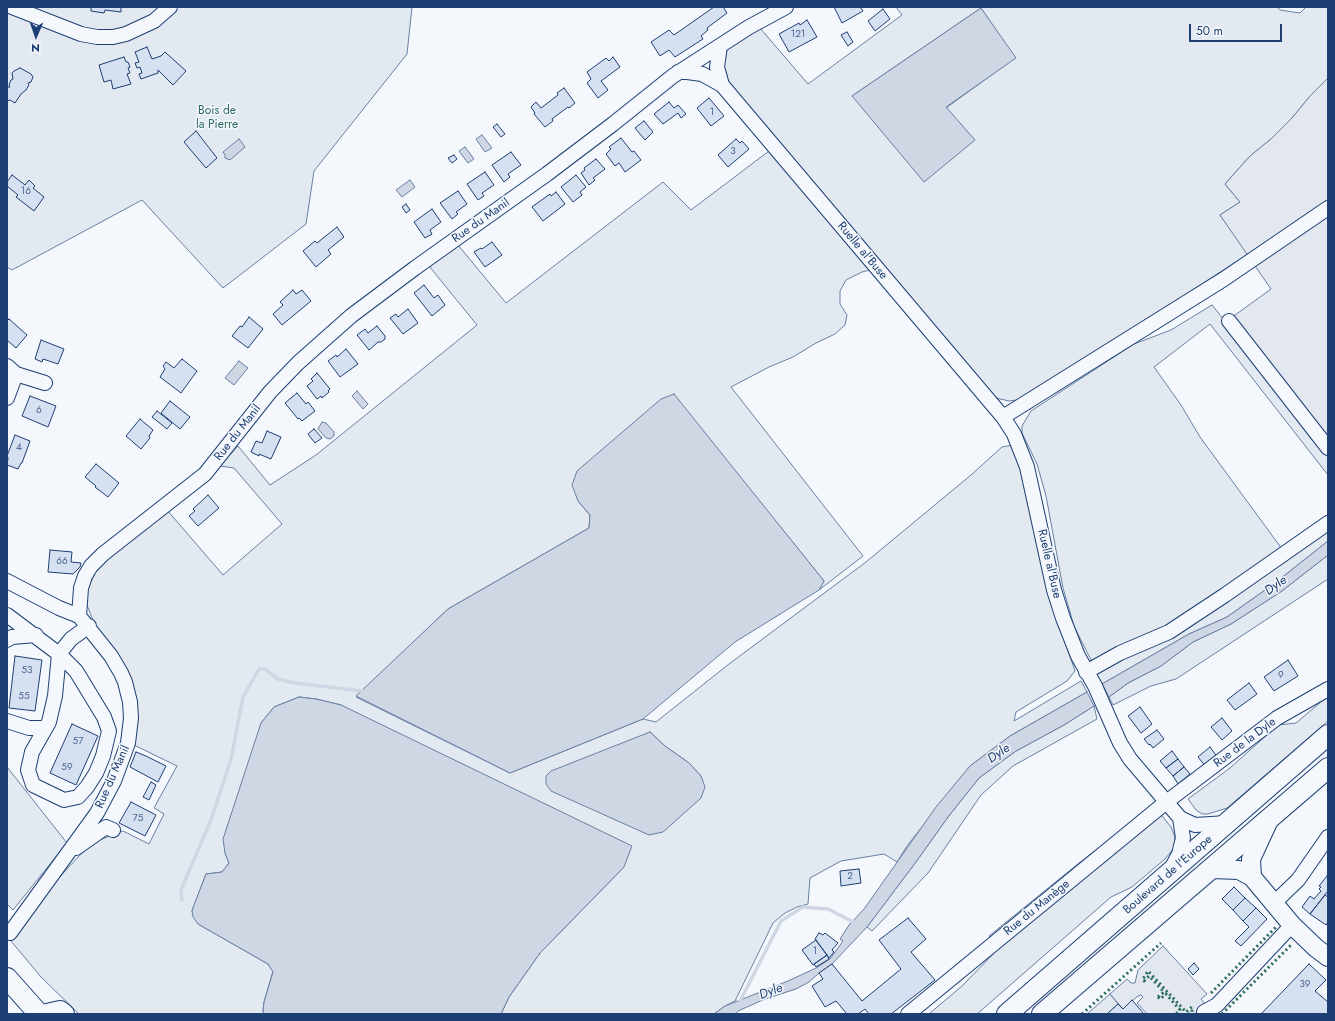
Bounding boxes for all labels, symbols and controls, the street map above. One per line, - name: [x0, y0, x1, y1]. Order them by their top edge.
- north arrow: [16, 16, 56, 56]
- scale bar: [1191, 16, 1284, 42]
- text: 50 m: [1196, 22, 1223, 40]
- house number: 121: [791, 29, 805, 41]
- text: N: [31, 40, 40, 56]
- park label: Bois de la Pierre: [196, 104, 238, 132]
- house number: 1: [710, 107, 714, 119]
- house number: 3: [730, 146, 736, 158]
- house number: 16: [21, 186, 31, 198]
- street label: Rue du Manil: [449, 196, 513, 246]
- street label: Ruelle al'Buse: [834, 219, 890, 283]
- street label: Rue du Manil: [212, 402, 264, 464]
- house number: 6: [36, 405, 42, 417]
- house number: 4: [16, 442, 22, 454]
- street label: Ruelle al'Buse: [1034, 528, 1064, 600]
- house number: 66: [56, 556, 68, 568]
- water label: Dyle: [1262, 573, 1290, 599]
- house number: 53: [21, 665, 33, 677]
- house number: 9: [1278, 670, 1284, 682]
- house number: 55: [18, 691, 30, 703]
- street label: Rue de la Dyle: [1211, 715, 1279, 771]
- house number: 57: [73, 736, 83, 748]
- water label: Dyle: [985, 741, 1013, 767]
- street label: Rue du Manil: [93, 743, 133, 811]
- house number: 59: [61, 762, 73, 774]
- house number: 75: [133, 813, 143, 825]
- street label: Boulevard de l'Europe: [1121, 832, 1215, 918]
- house number: 2: [847, 871, 853, 883]
- street label: Rue du Manège: [1001, 877, 1073, 939]
- house number: 1: [813, 946, 817, 958]
- house number: 39: [1299, 979, 1311, 991]
- water label: Dyle: [757, 980, 785, 1004]

